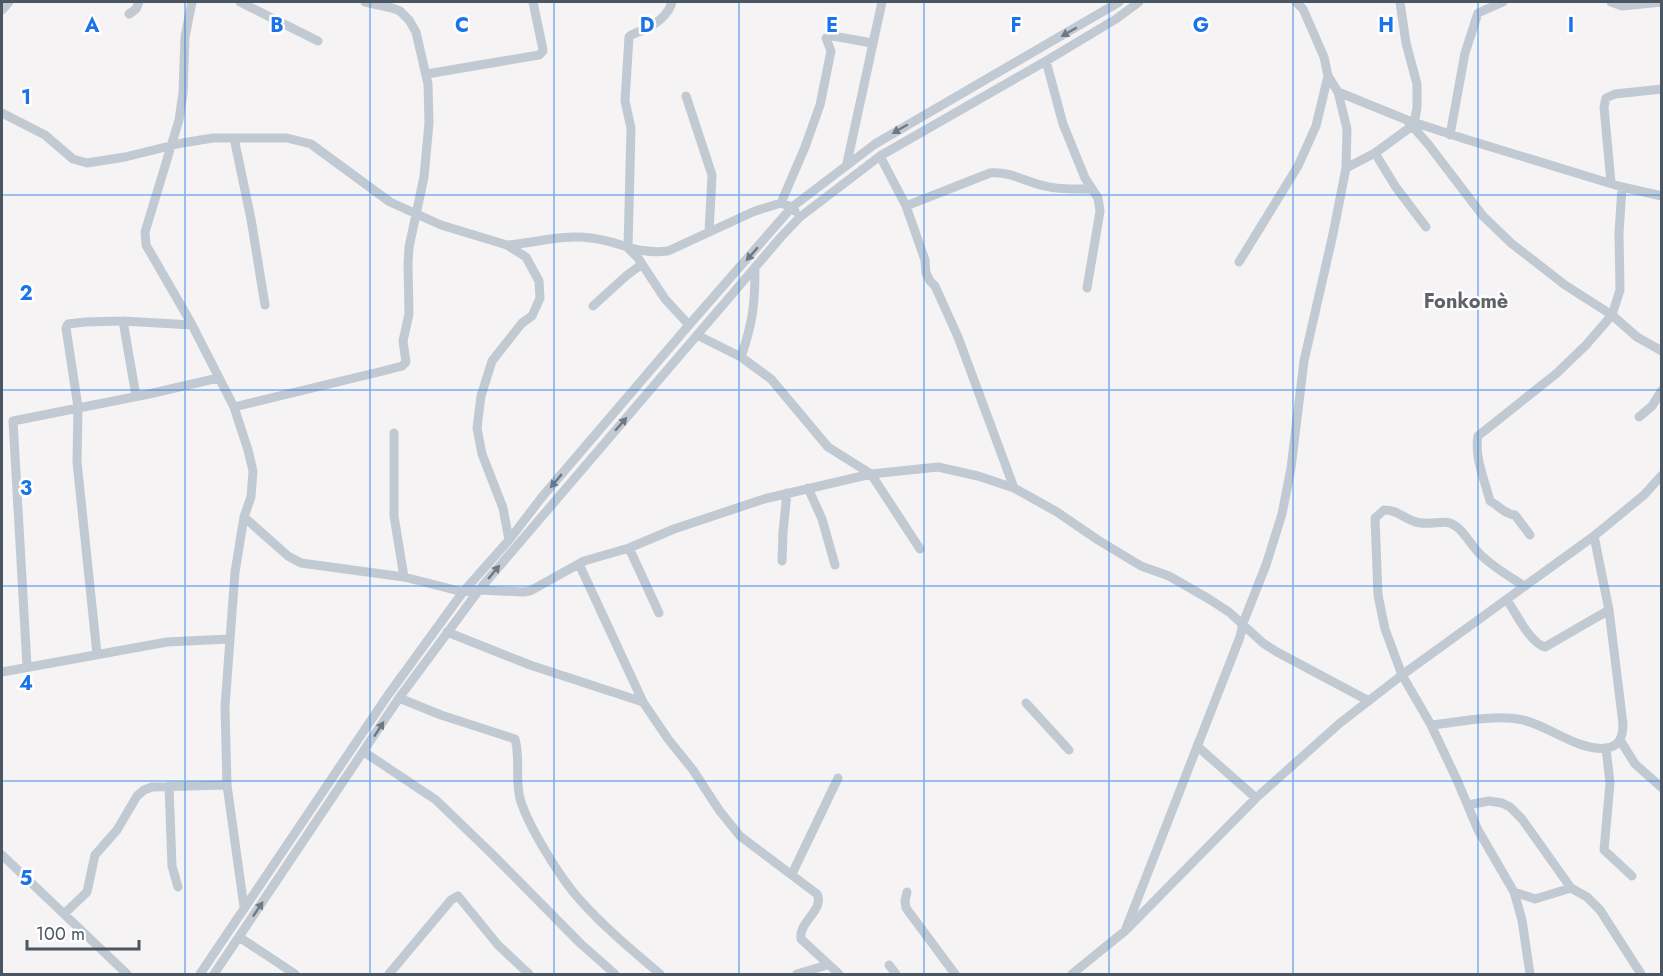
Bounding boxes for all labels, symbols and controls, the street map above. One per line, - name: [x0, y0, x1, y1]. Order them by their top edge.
- text: A: [84, 11, 100, 40]
- text: B: [270, 11, 284, 40]
- text: C: [455, 11, 469, 40]
- text: D: [640, 11, 654, 40]
- text: E: [826, 11, 838, 40]
- text: F: [1010, 11, 1022, 40]
- text: G: [1193, 11, 1209, 40]
- text: H: [1378, 11, 1394, 40]
- text: I: [1568, 11, 1574, 40]
- one-way arrow: [1060, 27, 1077, 37]
- text: 1: [21, 83, 31, 112]
- one-way arrow: [891, 124, 908, 134]
- one-way arrow: [745, 246, 758, 262]
- text: 2: [19, 279, 33, 308]
- district label: Fonkomè: [1424, 287, 1508, 316]
- one-way arrow: [614, 417, 627, 432]
- one-way arrow: [550, 473, 563, 488]
- text: 3: [20, 474, 32, 503]
- one-way arrow: [488, 564, 501, 580]
- text: 4: [19, 669, 33, 698]
- one-way arrow: [373, 722, 385, 738]
- text: 5: [20, 864, 33, 893]
- one-way arrow: [252, 901, 264, 917]
- scale bar: [27, 913, 140, 951]
- text: 100 m: [36, 921, 85, 947]

